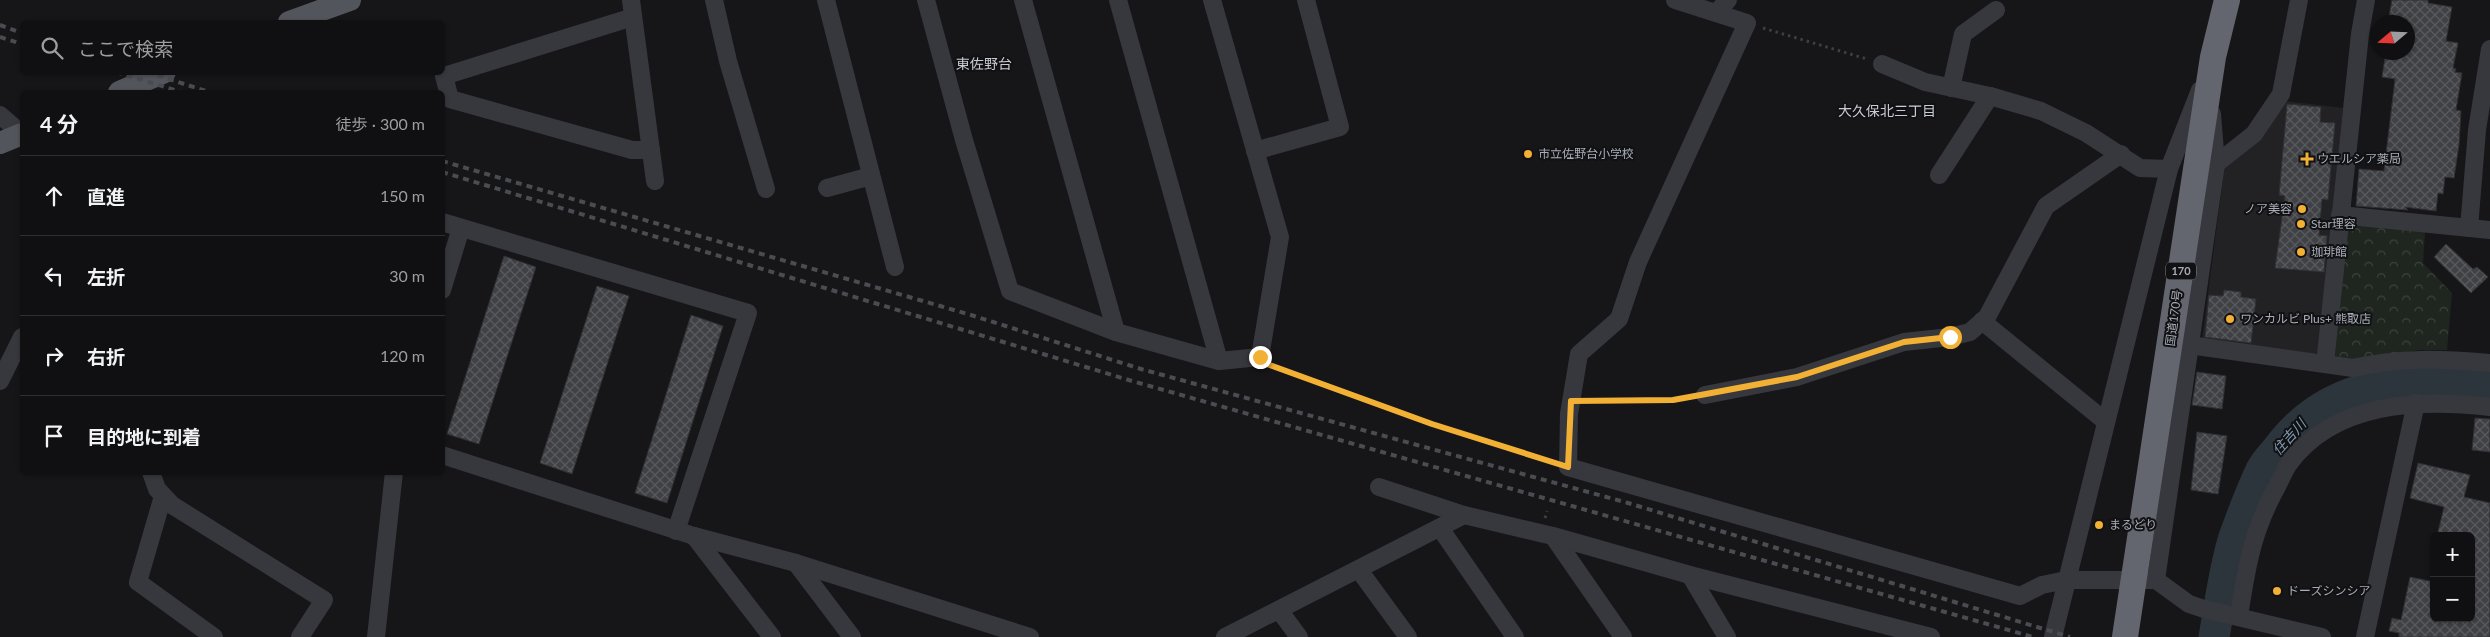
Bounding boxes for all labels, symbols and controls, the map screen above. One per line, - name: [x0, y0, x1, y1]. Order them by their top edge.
- north arrow: [2370, 15, 2415, 60]
- search box: [20, 20, 445, 75]
- icon: search: [38, 34, 66, 62]
- text: ここで検索: [78, 37, 173, 60]
- district label: 東佐野台: [956, 55, 1012, 72]
- district label: 大久保北三丁目: [1838, 102, 1936, 119]
- text: 4 分: [40, 111, 78, 136]
- text: 徒歩 · 300 m: [336, 114, 425, 133]
- place label: 市立佐野台小学校: [1538, 146, 1634, 161]
- marker: 市立佐野台小学校: [1522, 148, 1534, 160]
- place label: ウエルシア薬局: [2317, 151, 2401, 166]
- marker: ウエルシア薬局: [2301, 153, 2313, 165]
- icon: ahead: [40, 182, 68, 210]
- text: 直進: [87, 185, 125, 208]
- text: 150 m: [380, 186, 425, 205]
- place label: ノア美容: [2244, 201, 2292, 216]
- marker: ノア美容: [2296, 203, 2308, 215]
- place label: Star理容: [2311, 216, 2356, 231]
- marker: Star理容: [2295, 218, 2307, 230]
- place label: 珈琲館: [2311, 244, 2347, 259]
- marker: 珈琲館: [2295, 246, 2307, 258]
- icon: left: [40, 262, 68, 290]
- road number: 170: [2166, 262, 2196, 280]
- text: 左折: [87, 265, 125, 288]
- text: 30 m: [389, 266, 425, 285]
- street label: 国道170号: [2162, 289, 2185, 347]
- place label: ワンカルビ Plus+ 熊取店: [2240, 311, 2371, 326]
- marker: ワンカルビ Plus+ 熊取店: [2224, 313, 2236, 325]
- route start: [1939, 326, 1962, 349]
- icon: right: [40, 342, 68, 370]
- text: 右折: [87, 345, 125, 368]
- text: 120 m: [380, 346, 425, 365]
- route end: [1249, 346, 1272, 369]
- water label: 住吉川: [2268, 414, 2310, 458]
- icon: arrive: [40, 422, 68, 450]
- text: 目的地に到着: [87, 425, 201, 448]
- place label: まるどり: [2109, 517, 2157, 532]
- marker: まるどり: [2093, 519, 2105, 531]
- map controls: [2430, 532, 2475, 622]
- button: +: [2430, 532, 2475, 577]
- button: −: [2430, 577, 2475, 622]
- place label: ドーズシンシア: [2287, 583, 2370, 598]
- marker: ドーズシンシア: [2271, 585, 2283, 597]

